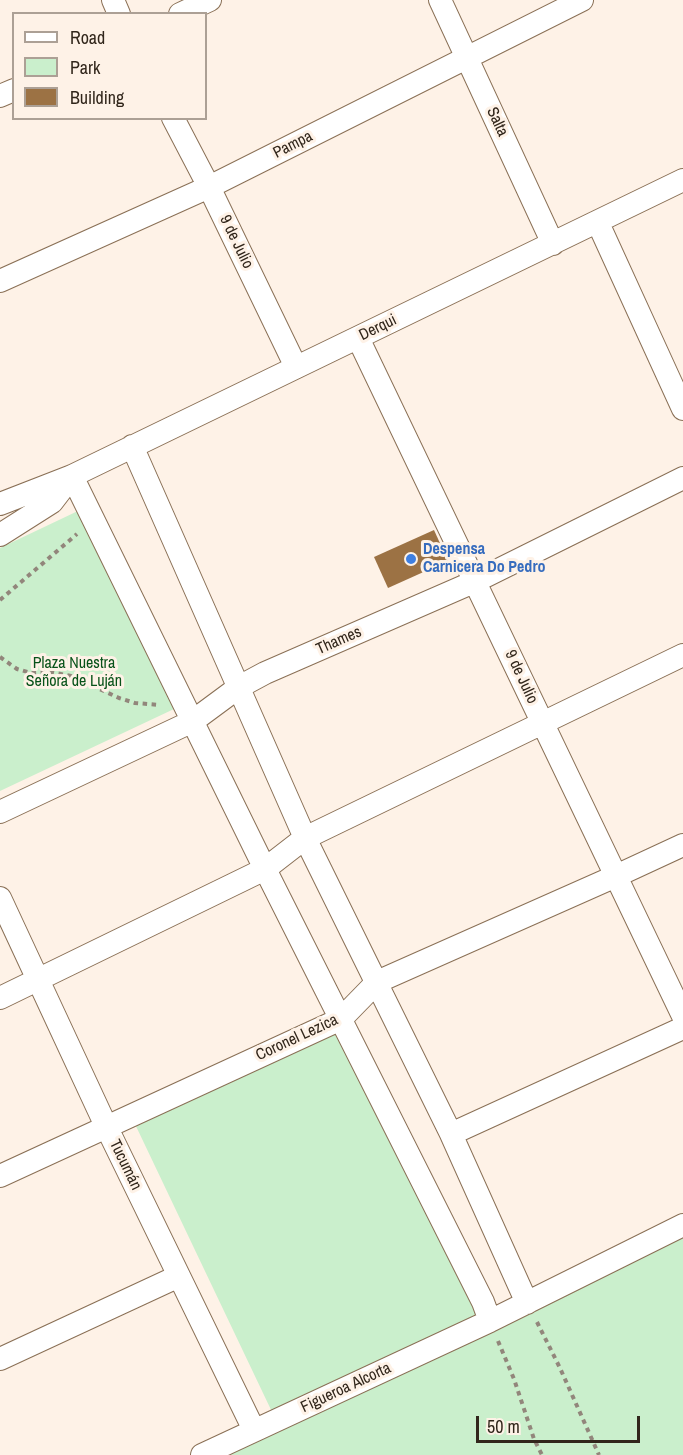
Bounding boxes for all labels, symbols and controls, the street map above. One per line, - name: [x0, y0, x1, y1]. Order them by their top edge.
- legend: [12, 12, 207, 120]
- text: Road: [70, 25, 105, 50]
- text: Park: [70, 55, 100, 80]
- text: Building: [70, 85, 124, 110]
- street label: Salta: [482, 104, 512, 140]
- street label: Pampa: [270, 127, 316, 163]
- street label: 9 de Julio: [215, 212, 257, 272]
- street label: Derqui: [356, 311, 400, 345]
- place label: Despensa Carnicera Do Pedro: [423, 540, 545, 578]
- marker: Despensa Carnicera Do Pedro: [404, 552, 418, 566]
- street label: Thames: [313, 623, 365, 659]
- street label: 9 de Julio: [500, 647, 542, 707]
- park label: Plaza Nuestra Señora de Luján: [26, 654, 122, 692]
- street label: Coronel Lezica: [253, 1011, 341, 1065]
- street label: Tucumán: [105, 1137, 145, 1193]
- street label: Figueroa Alcorta: [298, 1359, 394, 1417]
- scale bar: [479, 1404, 642, 1442]
- text: 50 m: [487, 1414, 520, 1439]

